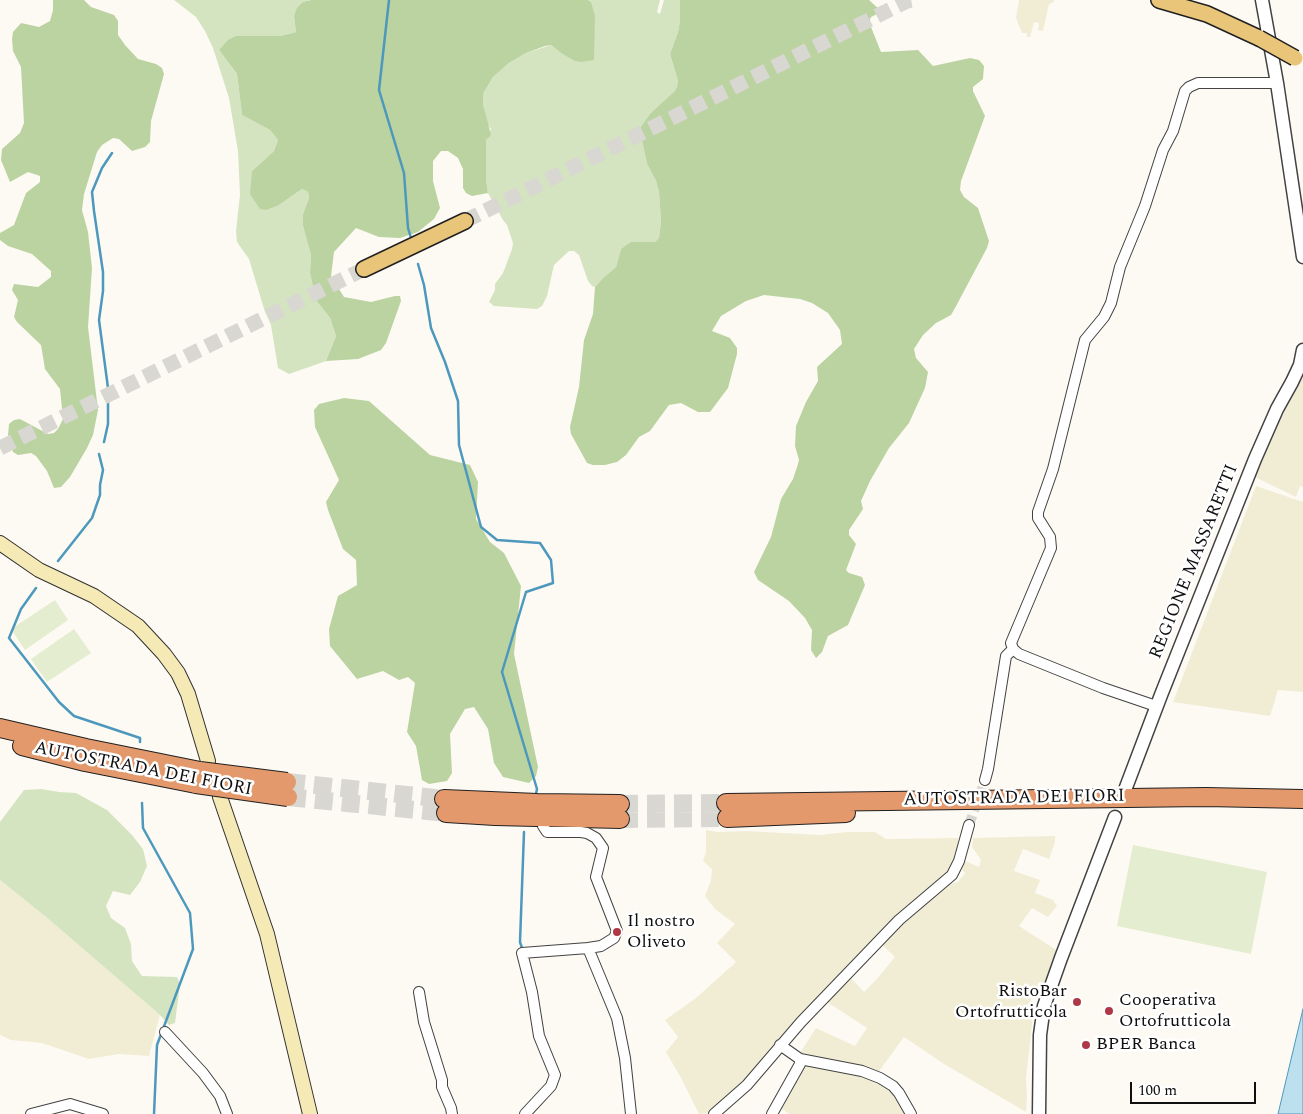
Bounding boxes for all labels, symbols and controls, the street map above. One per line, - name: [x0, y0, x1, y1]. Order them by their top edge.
- street label: REGIONE MASSARETTI: [1146, 462, 1244, 662]
- street label: AUTOSTRADA DEI FIORI: [32, 738, 254, 802]
- street label: AUTOSTRADA DEI FIORI: [903, 786, 1125, 812]
- place label: Il nostro Oliveto: [627, 911, 695, 954]
- marker: Il nostro Oliveto: [611, 926, 623, 938]
- place label: RistoBar Ortofrutticola: [955, 981, 1067, 1024]
- place label: Cooperativa Ortofrutticola: [1119, 990, 1231, 1032]
- marker: RistoBar Ortofrutticola: [1071, 996, 1083, 1008]
- marker: Cooperativa Ortofrutticola: [1103, 1005, 1115, 1017]
- place label: BPER Banca: [1096, 1034, 1196, 1056]
- marker: BPER Banca: [1080, 1039, 1092, 1051]
- scale bar: [1133, 1072, 1259, 1104]
- text: 100 m: [1138, 1079, 1177, 1102]

